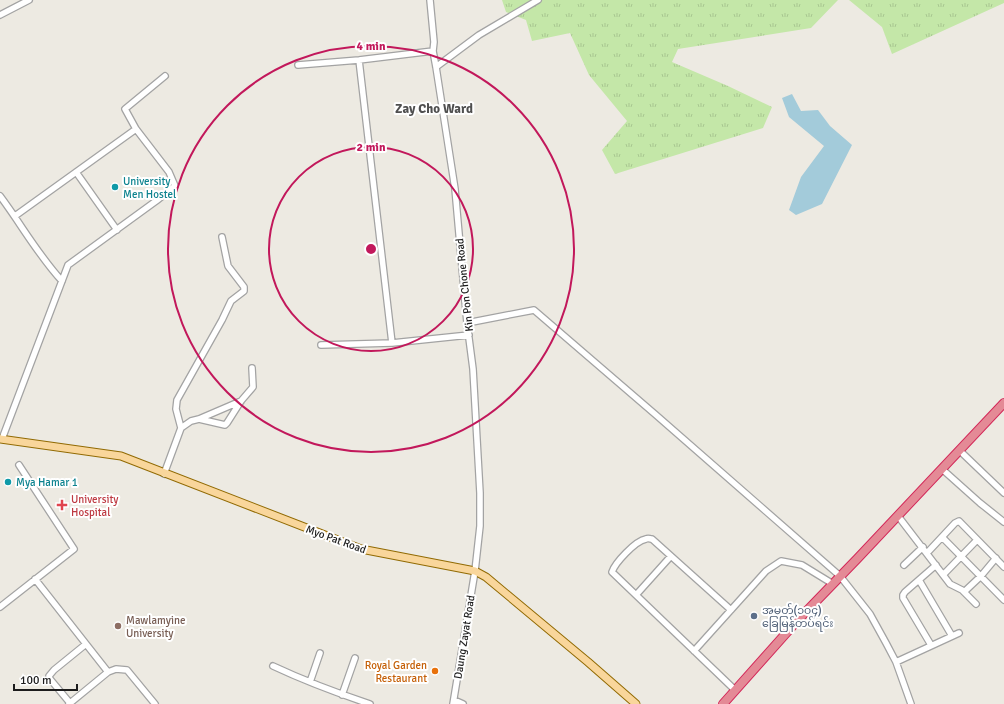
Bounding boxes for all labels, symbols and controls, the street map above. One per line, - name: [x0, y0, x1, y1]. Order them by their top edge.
- text: 4 min: [357, 39, 386, 54]
- district label: Zay Cho Ward: [395, 101, 473, 117]
- text: 2 min: [357, 140, 386, 155]
- place label: University Men Hostel: [123, 175, 176, 201]
- marker: University Men Hostel: [110, 182, 120, 192]
- street label: Kin Pon Chone Road: [453, 237, 476, 332]
- centre of rings: [364, 242, 378, 256]
- place label: Mya Hamar 1: [16, 476, 78, 489]
- marker: Mya Hamar 1: [3, 477, 13, 487]
- place label: University Hospital: [71, 493, 119, 519]
- marker: University Hospital: [56, 499, 68, 511]
- street label: Myo Pat Road: [304, 523, 368, 556]
- street label: Daung Zayat Road: [451, 594, 478, 680]
- place label: အမှတ်(၁၀၄) ခြေမြန်တပ်ရင်း: [762, 603, 834, 632]
- marker: အမှတ်(၁၀၄) ခြေမြန်တပ်ရင်း: [749, 611, 759, 621]
- place label: Mawlamyine University: [126, 614, 185, 640]
- marker: Mawlamyine University: [113, 621, 123, 631]
- place label: Royal Garden Restaurant: [365, 659, 427, 685]
- scale bar: [14, 666, 77, 692]
- marker: Royal Garden Restaurant: [430, 666, 440, 676]
- text: 100 m: [20, 673, 52, 688]

